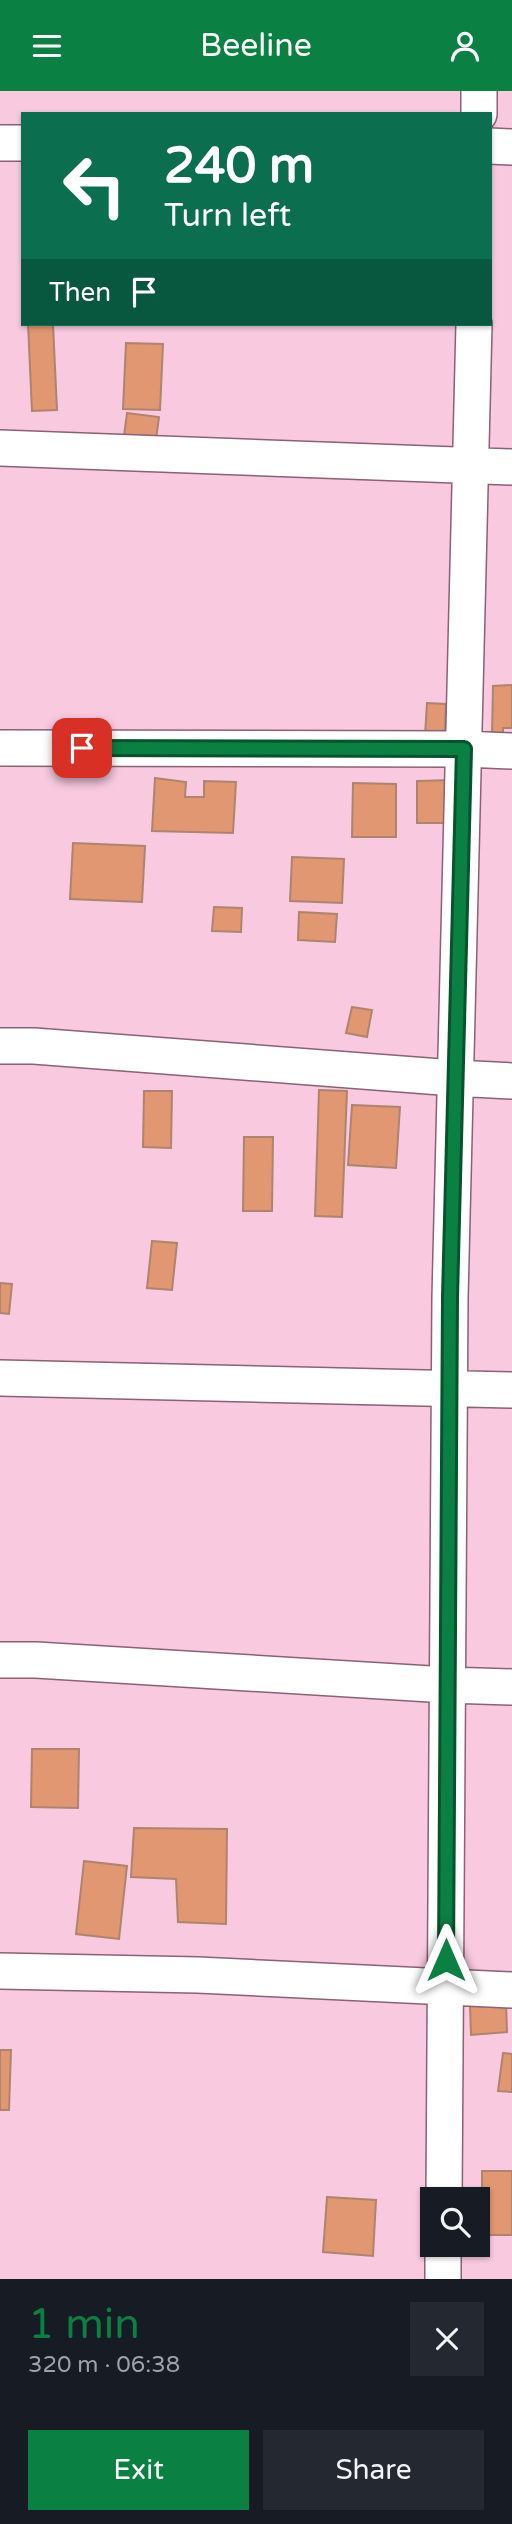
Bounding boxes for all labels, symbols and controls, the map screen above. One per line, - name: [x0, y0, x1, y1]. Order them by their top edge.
- icon: menu: [28, 27, 66, 65]
- text: Beeline: [200, 27, 312, 65]
- icon: person: [446, 27, 484, 65]
- text: 240 m: [164, 137, 314, 196]
- icon: left: [49, 140, 140, 231]
- text: Turn left: [164, 197, 291, 235]
- icon: arrive: [125, 273, 163, 311]
- text: Then: [49, 277, 111, 308]
- pin: [52, 718, 112, 778]
- icon: arrive: [63, 729, 101, 767]
- position arrow: [409, 1923, 483, 1997]
- map controls: [420, 2187, 490, 2257]
- button: search: [420, 2187, 490, 2257]
- text: 1 min: [28, 2299, 140, 2350]
- button: close: [410, 2302, 484, 2376]
- text: 320 m · 06:38: [28, 2351, 180, 2379]
- button: Exit: [28, 2430, 249, 2510]
- button: Share: [263, 2430, 484, 2510]

